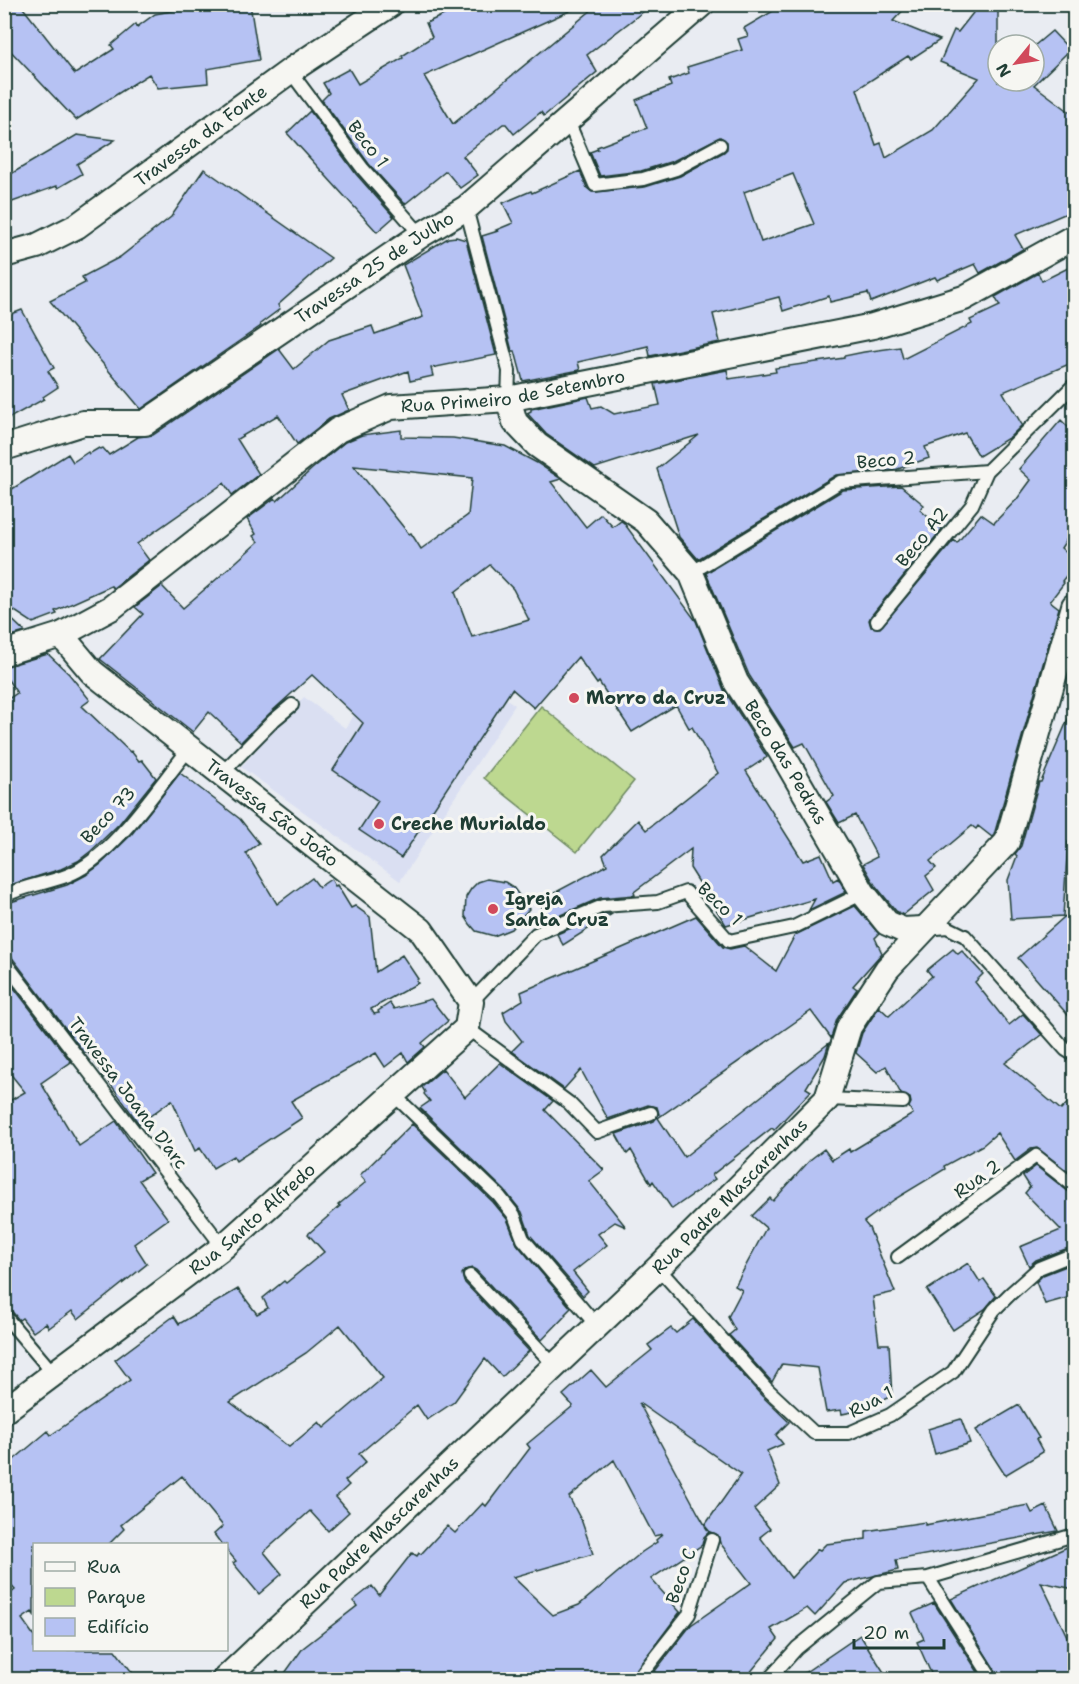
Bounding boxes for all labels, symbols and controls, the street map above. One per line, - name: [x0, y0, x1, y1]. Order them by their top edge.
- north arrow: [986, 33, 1046, 93]
- text: N: [991, 60, 1016, 81]
- street label: Travessa da Fonte: [130, 80, 272, 192]
- street label: Beco 1: [342, 115, 394, 173]
- street label: Travessa 25 de Julho: [290, 206, 459, 329]
- street label: Rua Primeiro de Setembro: [400, 364, 627, 418]
- street label: Beco 2: [856, 445, 916, 475]
- street label: Beco A2: [890, 502, 954, 572]
- place label: Morro da Cruz: [586, 686, 726, 710]
- marker: Morro da Cruz: [567, 691, 581, 705]
- street label: Beco das Pedras: [739, 695, 833, 829]
- street label: Travessa São João: [201, 753, 343, 873]
- street label: Beco 73: [75, 781, 141, 849]
- place label: Creche Murialdo: [391, 812, 546, 836]
- marker: Creche Murialdo: [372, 817, 386, 831]
- street label: Beco 1: [692, 877, 748, 931]
- place label: Igreja Santa Cruz: [505, 887, 609, 932]
- marker: Igreja Santa Cruz: [486, 902, 500, 916]
- street label: Travessa Joana D'arc: [63, 1012, 193, 1174]
- street label: Rua Padre Mascarenhas: [647, 1113, 813, 1279]
- street label: Rua 2: [949, 1154, 1005, 1204]
- street label: Rua Santo Alfredo: [184, 1158, 321, 1280]
- street label: Rua 1: [845, 1380, 897, 1424]
- street label: Rua Padre Mascarenhas: [294, 1451, 464, 1614]
- legend: [33, 1543, 228, 1651]
- street label: Beco C: [660, 1545, 702, 1607]
- text: Rua: [87, 1555, 120, 1579]
- text: Parque: [87, 1585, 146, 1609]
- scale bar: [854, 1612, 944, 1650]
- text: Edifício: [87, 1615, 149, 1639]
- text: 20 m: [863, 1621, 909, 1645]

